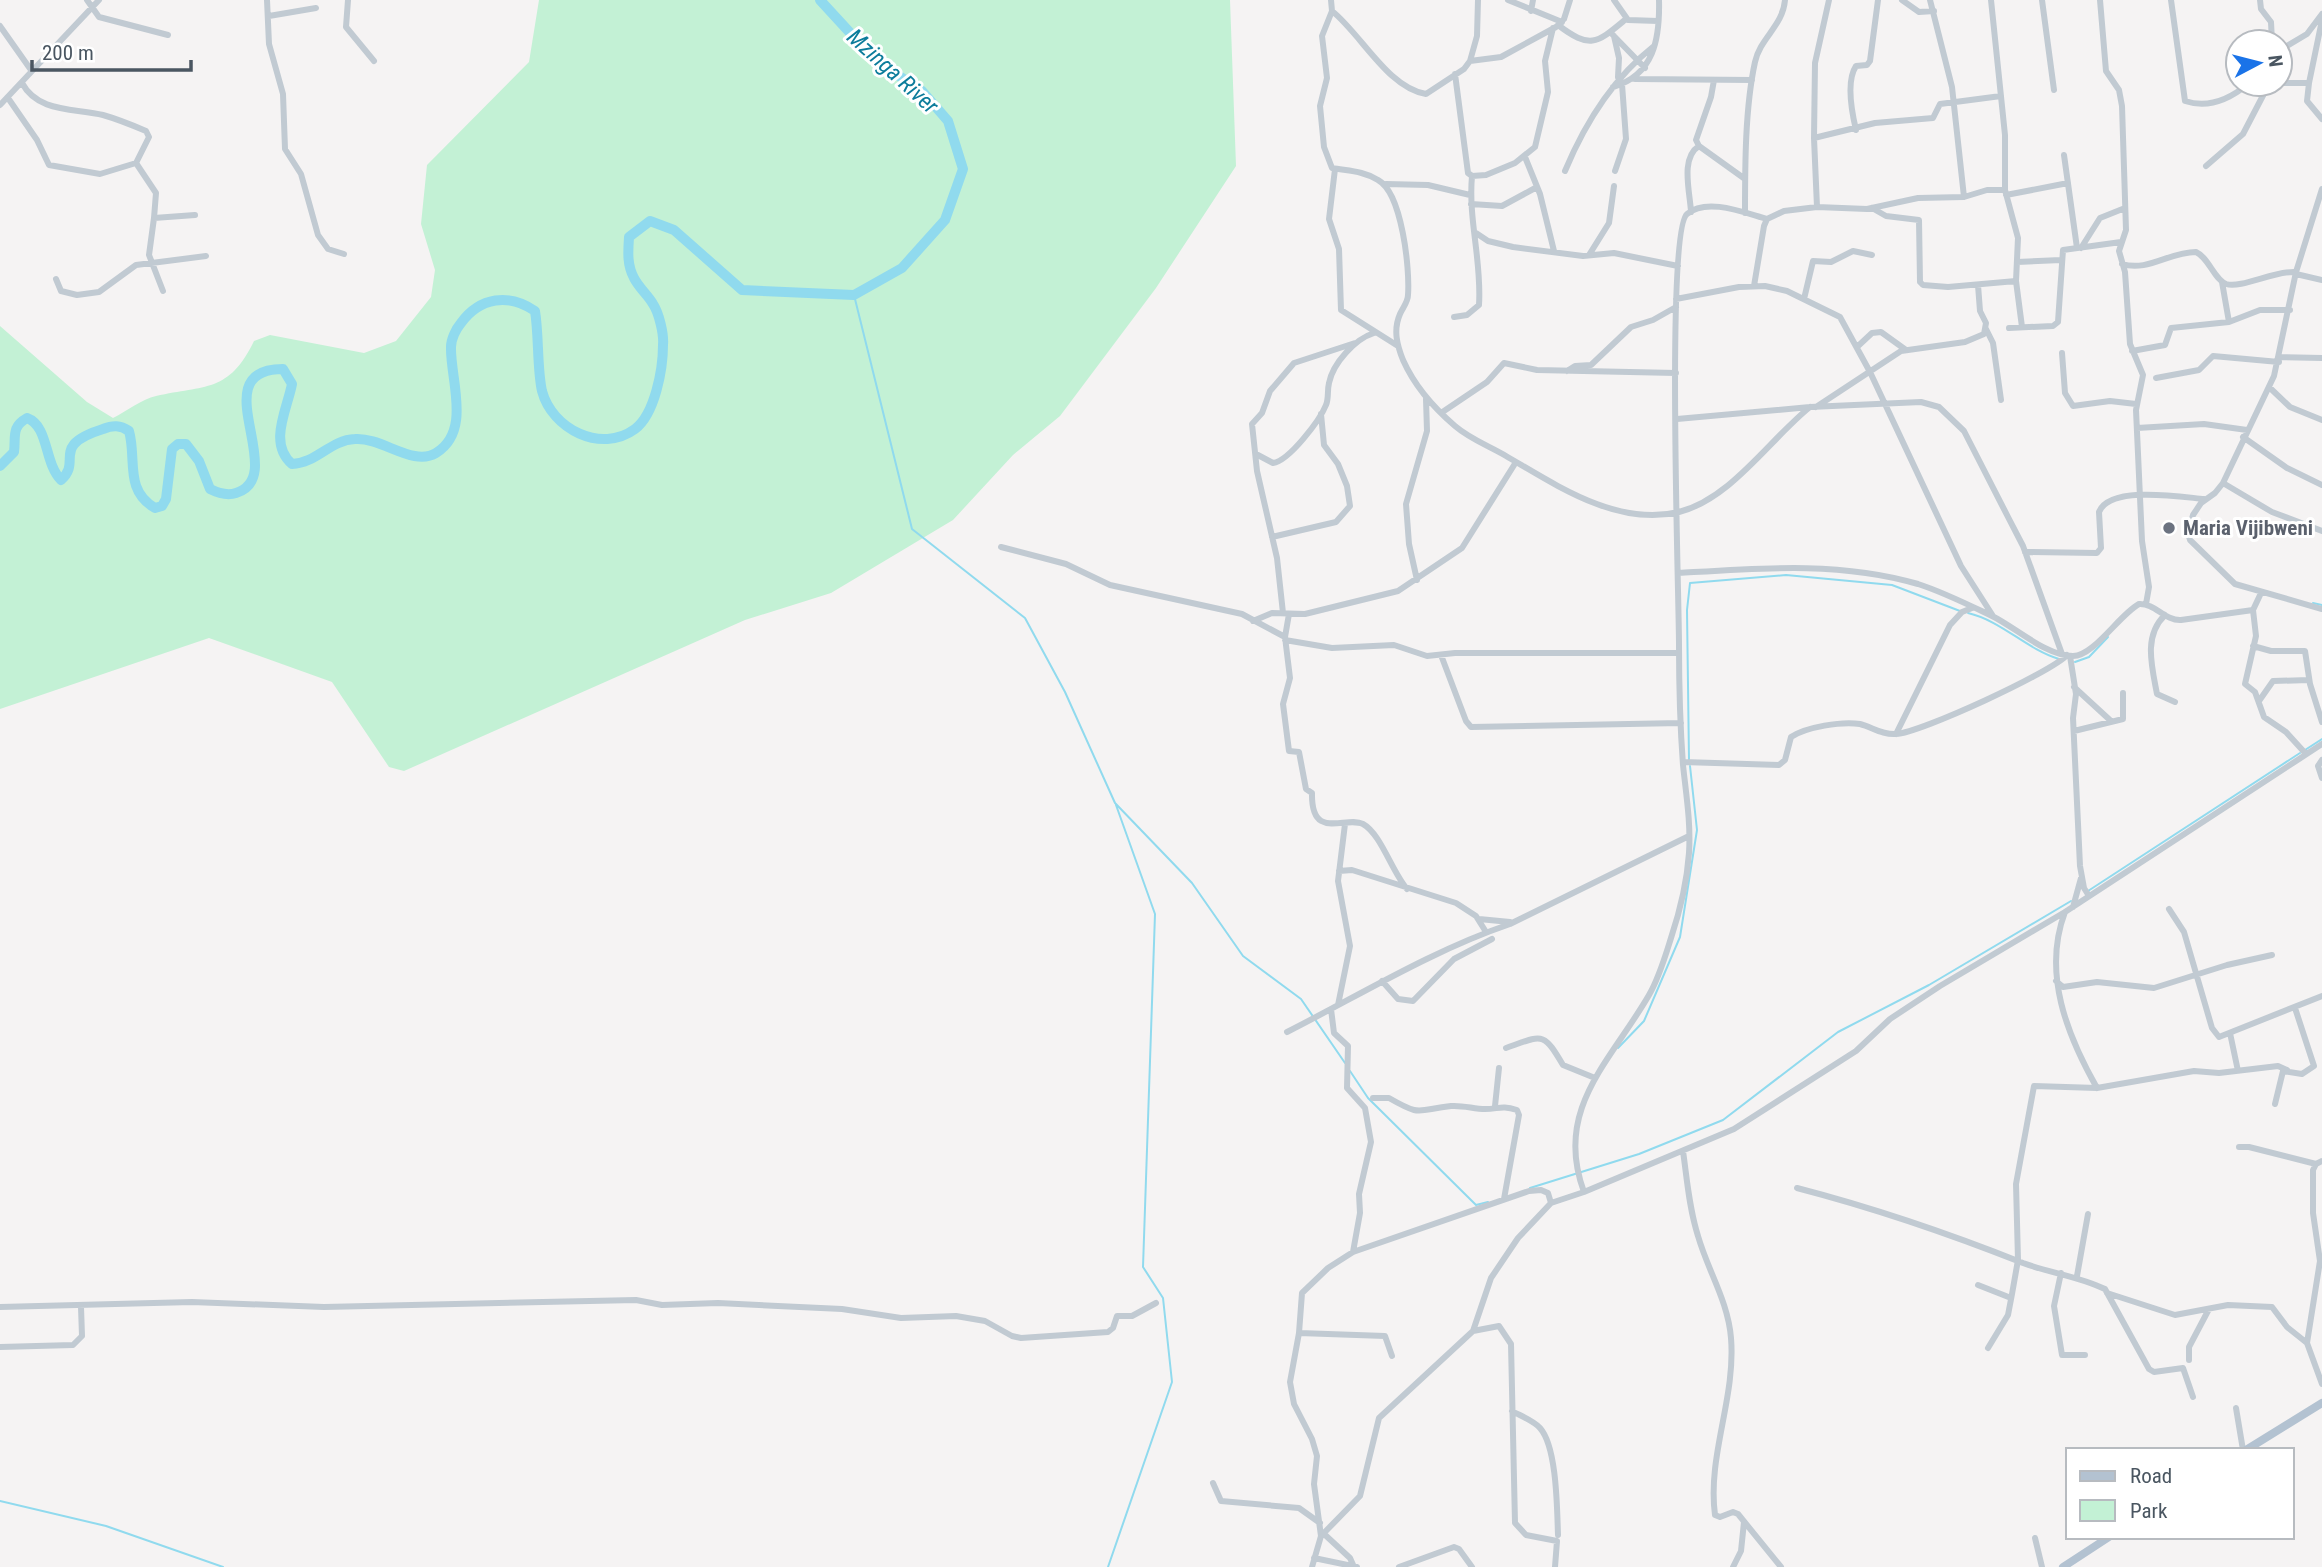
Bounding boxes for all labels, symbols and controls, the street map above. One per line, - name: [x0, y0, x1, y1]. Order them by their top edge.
- water label: Mzinga River: [842, 23, 945, 120]
- scale bar: [32, 28, 191, 72]
- north arrow: [2224, 28, 2294, 98]
- text: 200 m: [42, 41, 94, 65]
- text: N: [2263, 54, 2288, 68]
- place label: Maria Vijibweni: [2183, 516, 2313, 540]
- marker: Maria Vijibweni: [2161, 520, 2177, 536]
- legend: [2066, 1448, 2294, 1539]
- text: Road: [2130, 1464, 2172, 1488]
- text: Park: [2130, 1499, 2168, 1523]

